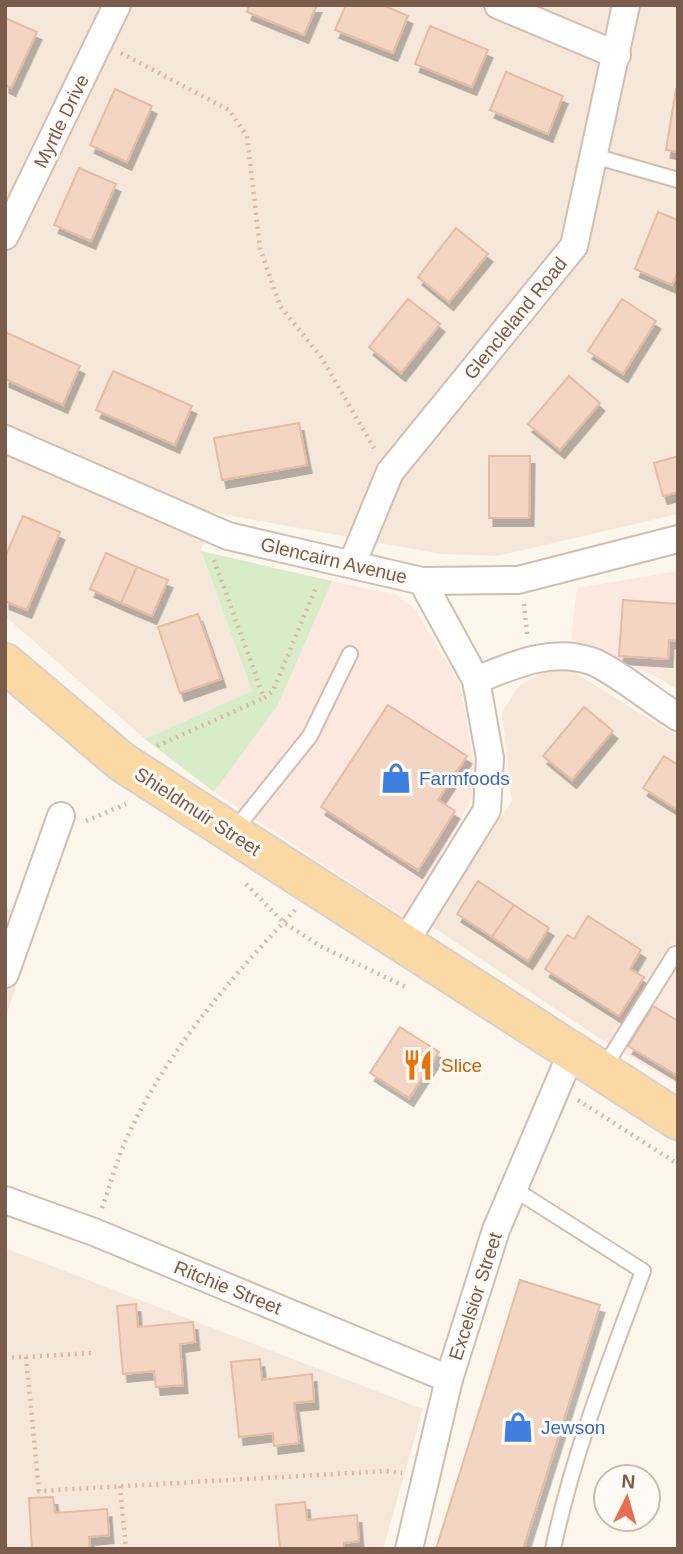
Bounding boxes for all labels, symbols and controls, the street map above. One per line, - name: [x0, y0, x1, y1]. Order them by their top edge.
- street label: Myrtle Drive: [30, 71, 93, 171]
- street label: Glencleland Road: [460, 253, 571, 384]
- street label: Glencairn Avenue: [259, 533, 409, 588]
- shop icon: Farmfoods: [379, 761, 413, 795]
- street label: Shieldmuir Street: [131, 763, 265, 860]
- place label: Farmfoods: [419, 768, 510, 789]
- restaurant icon: Slice: [401, 1048, 435, 1082]
- place label: Slice: [441, 1055, 482, 1076]
- street label: Excelsior Street: [445, 1229, 506, 1363]
- street label: Ritchie Street: [171, 1256, 285, 1319]
- shop icon: Jewson: [501, 1410, 535, 1444]
- place label: Jewson: [541, 1417, 605, 1438]
- north arrow: [592, 1463, 662, 1533]
- text: N: [621, 1471, 636, 1493]

